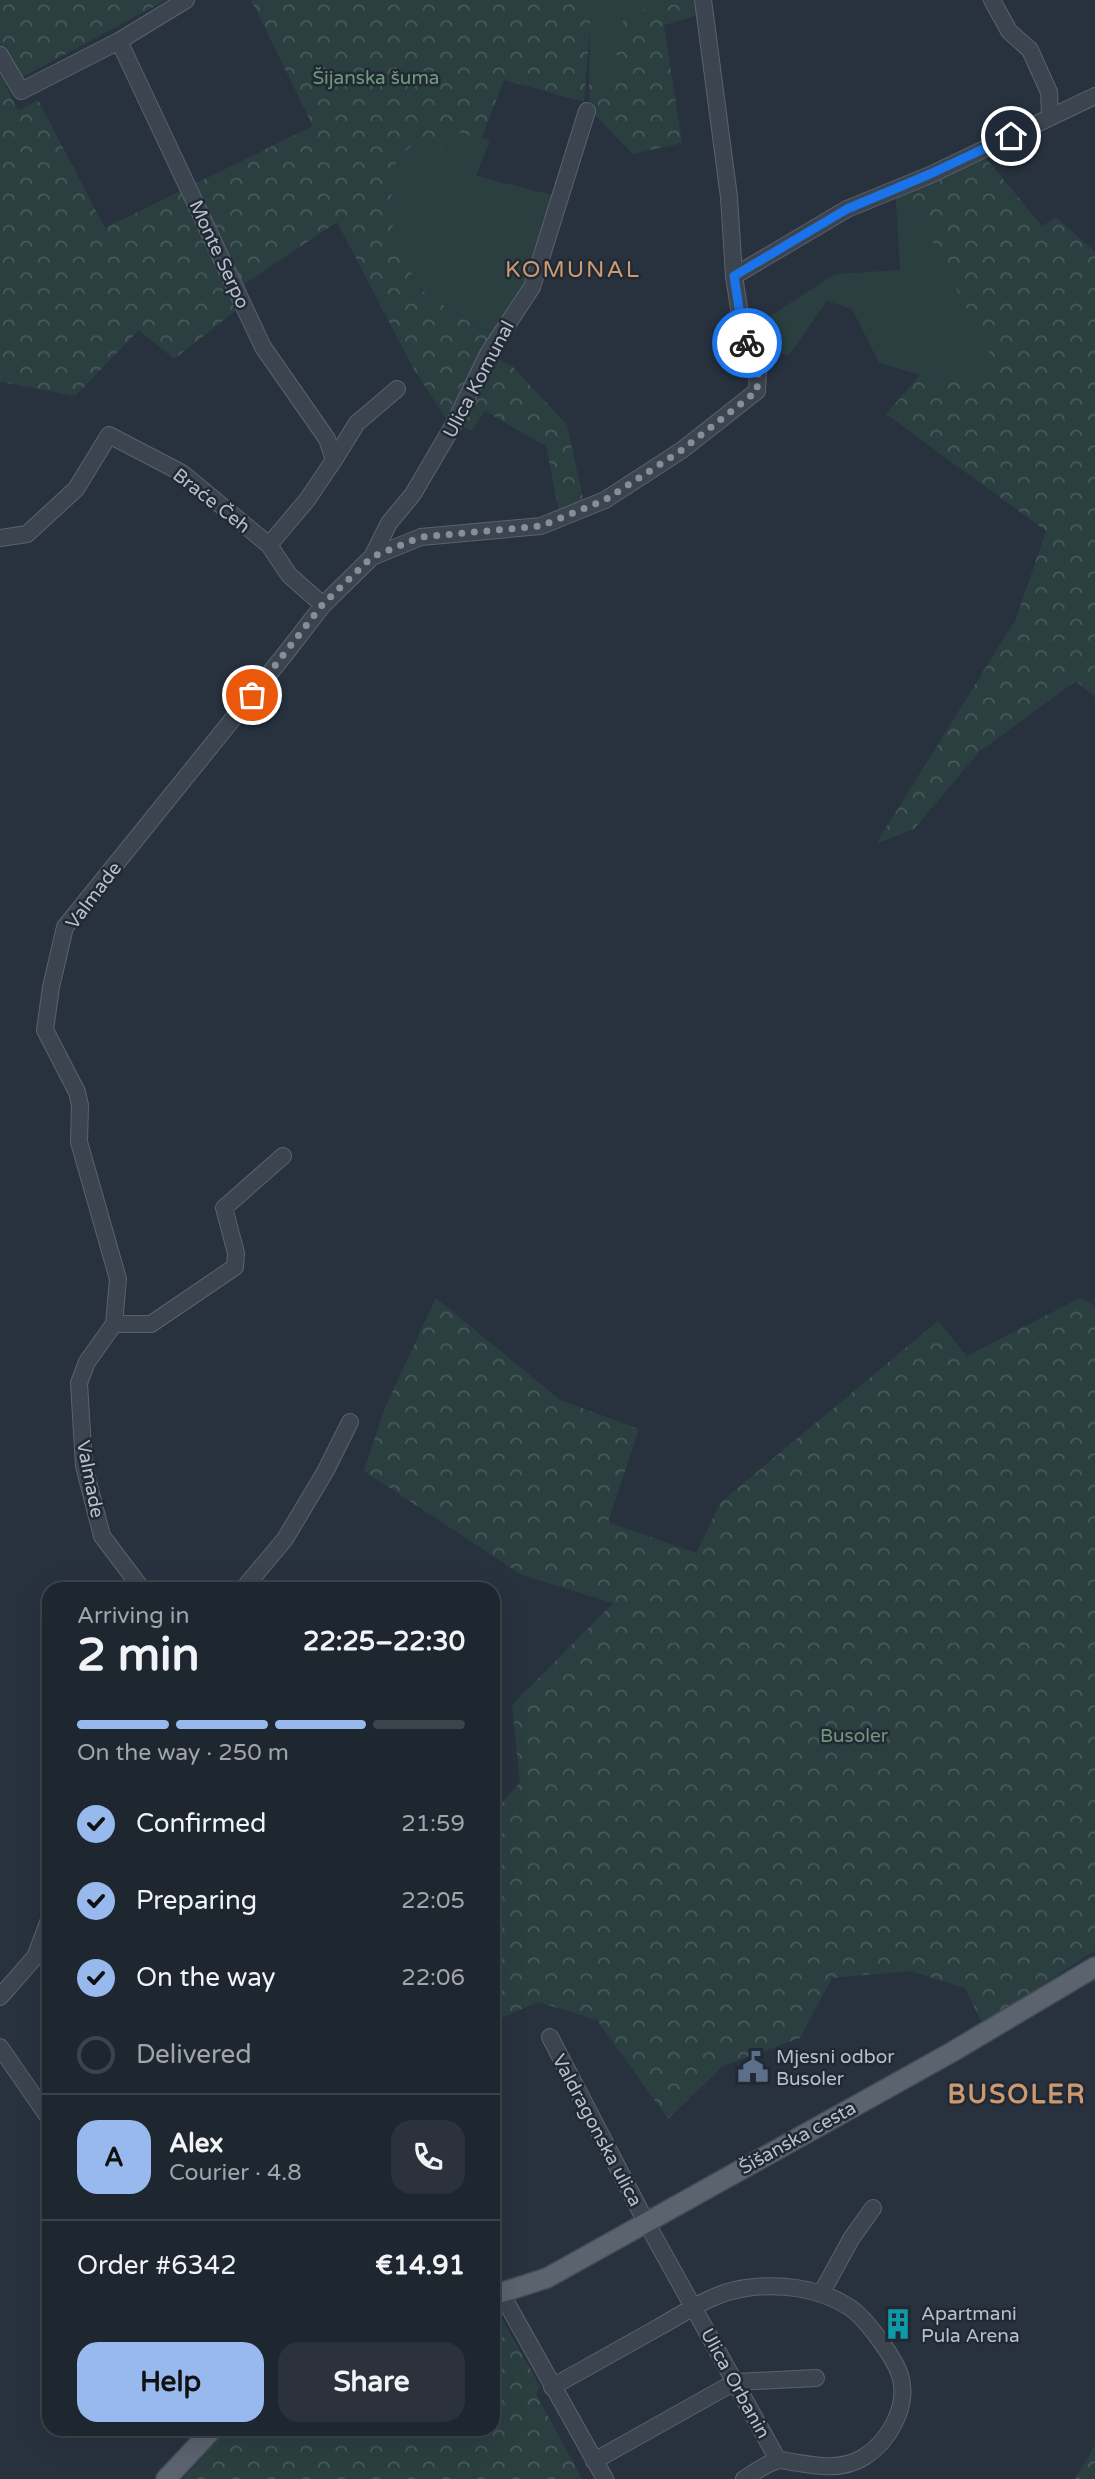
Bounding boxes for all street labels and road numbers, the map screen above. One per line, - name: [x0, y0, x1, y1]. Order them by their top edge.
- street label: Monte Serpo: [184, 197, 254, 312]
- street label: Ulica Komunal: [439, 317, 519, 442]
- street label: Braće Čeh: [168, 464, 254, 538]
- street label: Valmade: [61, 858, 126, 934]
- street label: Valmade: [72, 1439, 108, 1520]
- street label: Valdragonska ulica: [548, 2051, 647, 2210]
- street label: Šišanska cesta: [735, 2097, 860, 2179]
- street label: Ulica Orbanin: [696, 2325, 774, 2442]

